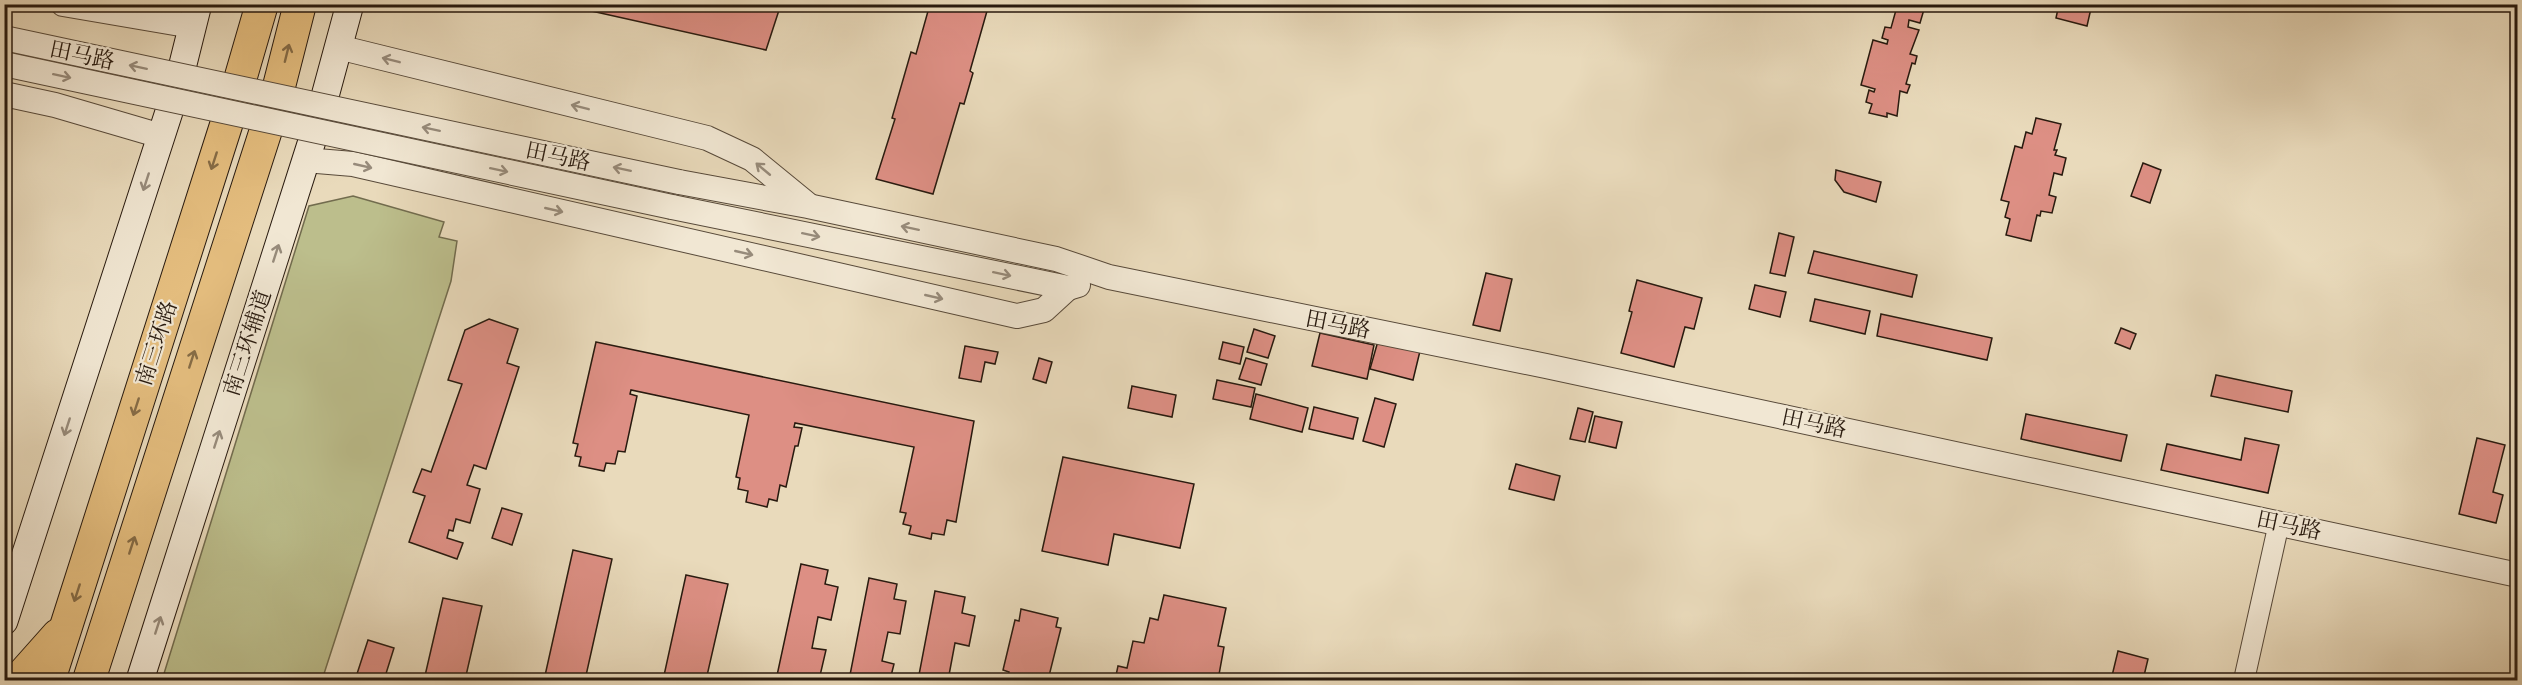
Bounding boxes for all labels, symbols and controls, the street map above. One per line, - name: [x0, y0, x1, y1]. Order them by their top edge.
- street label: 田马路: [47, 35, 117, 75]
- one-way arrow: [282, 44, 294, 63]
- one-way arrow: [382, 54, 401, 66]
- one-way arrow: [128, 60, 147, 72]
- one-way arrow: [52, 71, 71, 83]
- one-way arrow: [571, 101, 590, 113]
- one-way arrow: [422, 123, 441, 134]
- street label: 田马路: [523, 136, 593, 176]
- one-way arrow: [208, 151, 219, 170]
- one-way arrow: [354, 161, 373, 173]
- one-way arrow: [755, 162, 771, 175]
- one-way arrow: [613, 163, 632, 175]
- one-way arrow: [489, 165, 508, 176]
- one-way arrow: [140, 172, 151, 191]
- one-way arrow: [544, 204, 563, 216]
- one-way arrow: [901, 222, 920, 233]
- one-way arrow: [801, 230, 820, 241]
- one-way arrow: [271, 244, 282, 263]
- one-way arrow: [733, 248, 753, 259]
- one-way arrow: [993, 269, 1012, 281]
- street label: 南三环辅道: [217, 287, 277, 399]
- one-way arrow: [924, 291, 943, 303]
- street label: 南三环路: [130, 297, 182, 389]
- street label: 田马路: [1303, 304, 1373, 344]
- one-way arrow: [187, 350, 198, 369]
- one-way arrow: [130, 397, 141, 416]
- street label: 田马路: [1779, 403, 1849, 443]
- one-way arrow: [61, 417, 72, 436]
- one-way arrow: [212, 430, 223, 449]
- street label: 田马路: [2254, 505, 2324, 545]
- one-way arrow: [128, 536, 139, 555]
- one-way arrow: [70, 583, 81, 602]
- one-way arrow: [153, 616, 164, 635]

